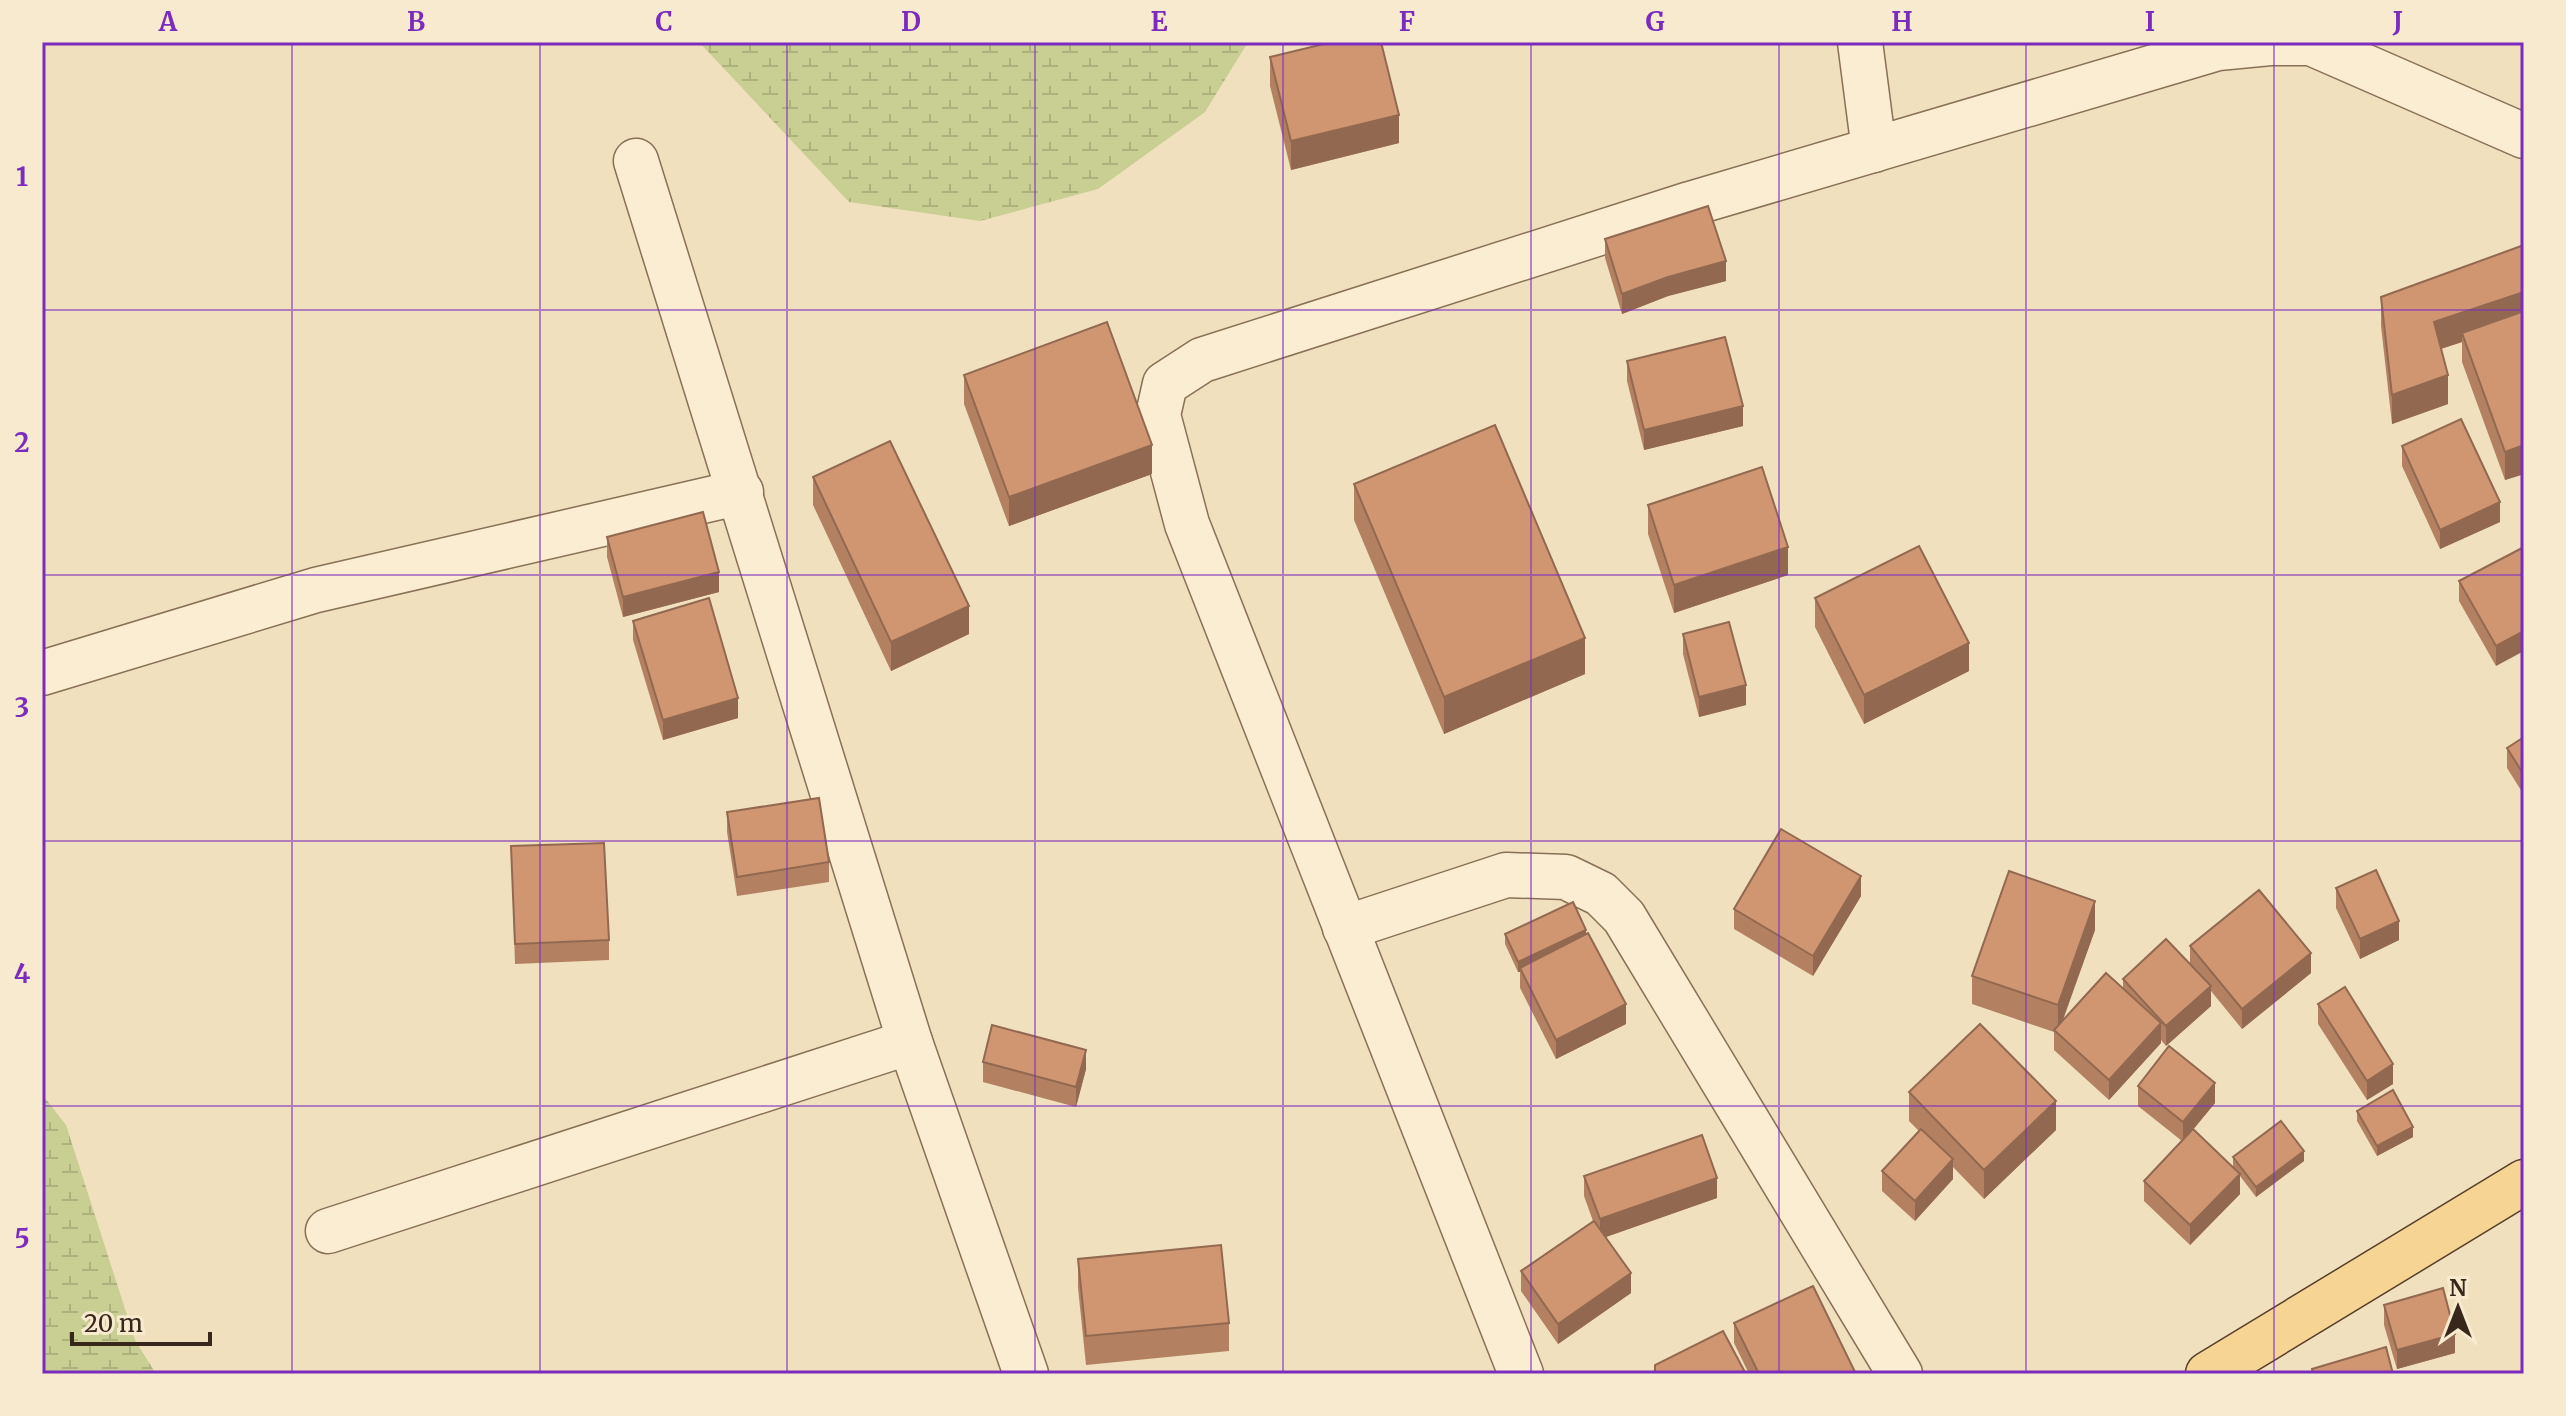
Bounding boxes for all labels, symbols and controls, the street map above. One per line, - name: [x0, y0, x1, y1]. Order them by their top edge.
- text: A: [158, 5, 178, 38]
- text: B: [407, 5, 425, 38]
- text: C: [655, 5, 673, 38]
- text: D: [901, 5, 921, 38]
- text: E: [1151, 5, 1168, 38]
- text: F: [1399, 5, 1415, 38]
- text: G: [1646, 5, 1665, 38]
- text: H: [1891, 5, 1913, 38]
- text: I: [2145, 5, 2155, 38]
- text: J: [2392, 5, 2403, 38]
- text: 1: [16, 160, 28, 193]
- text: 2: [14, 426, 30, 459]
- text: 3: [15, 691, 29, 724]
- text: 4: [14, 957, 31, 990]
- text: 5: [14, 1222, 30, 1255]
- north arrow: [2418, 1268, 2498, 1348]
- text: N: [2449, 1274, 2467, 1302]
- scale bar: [72, 1296, 210, 1346]
- text: 20 m: [84, 1308, 143, 1339]

